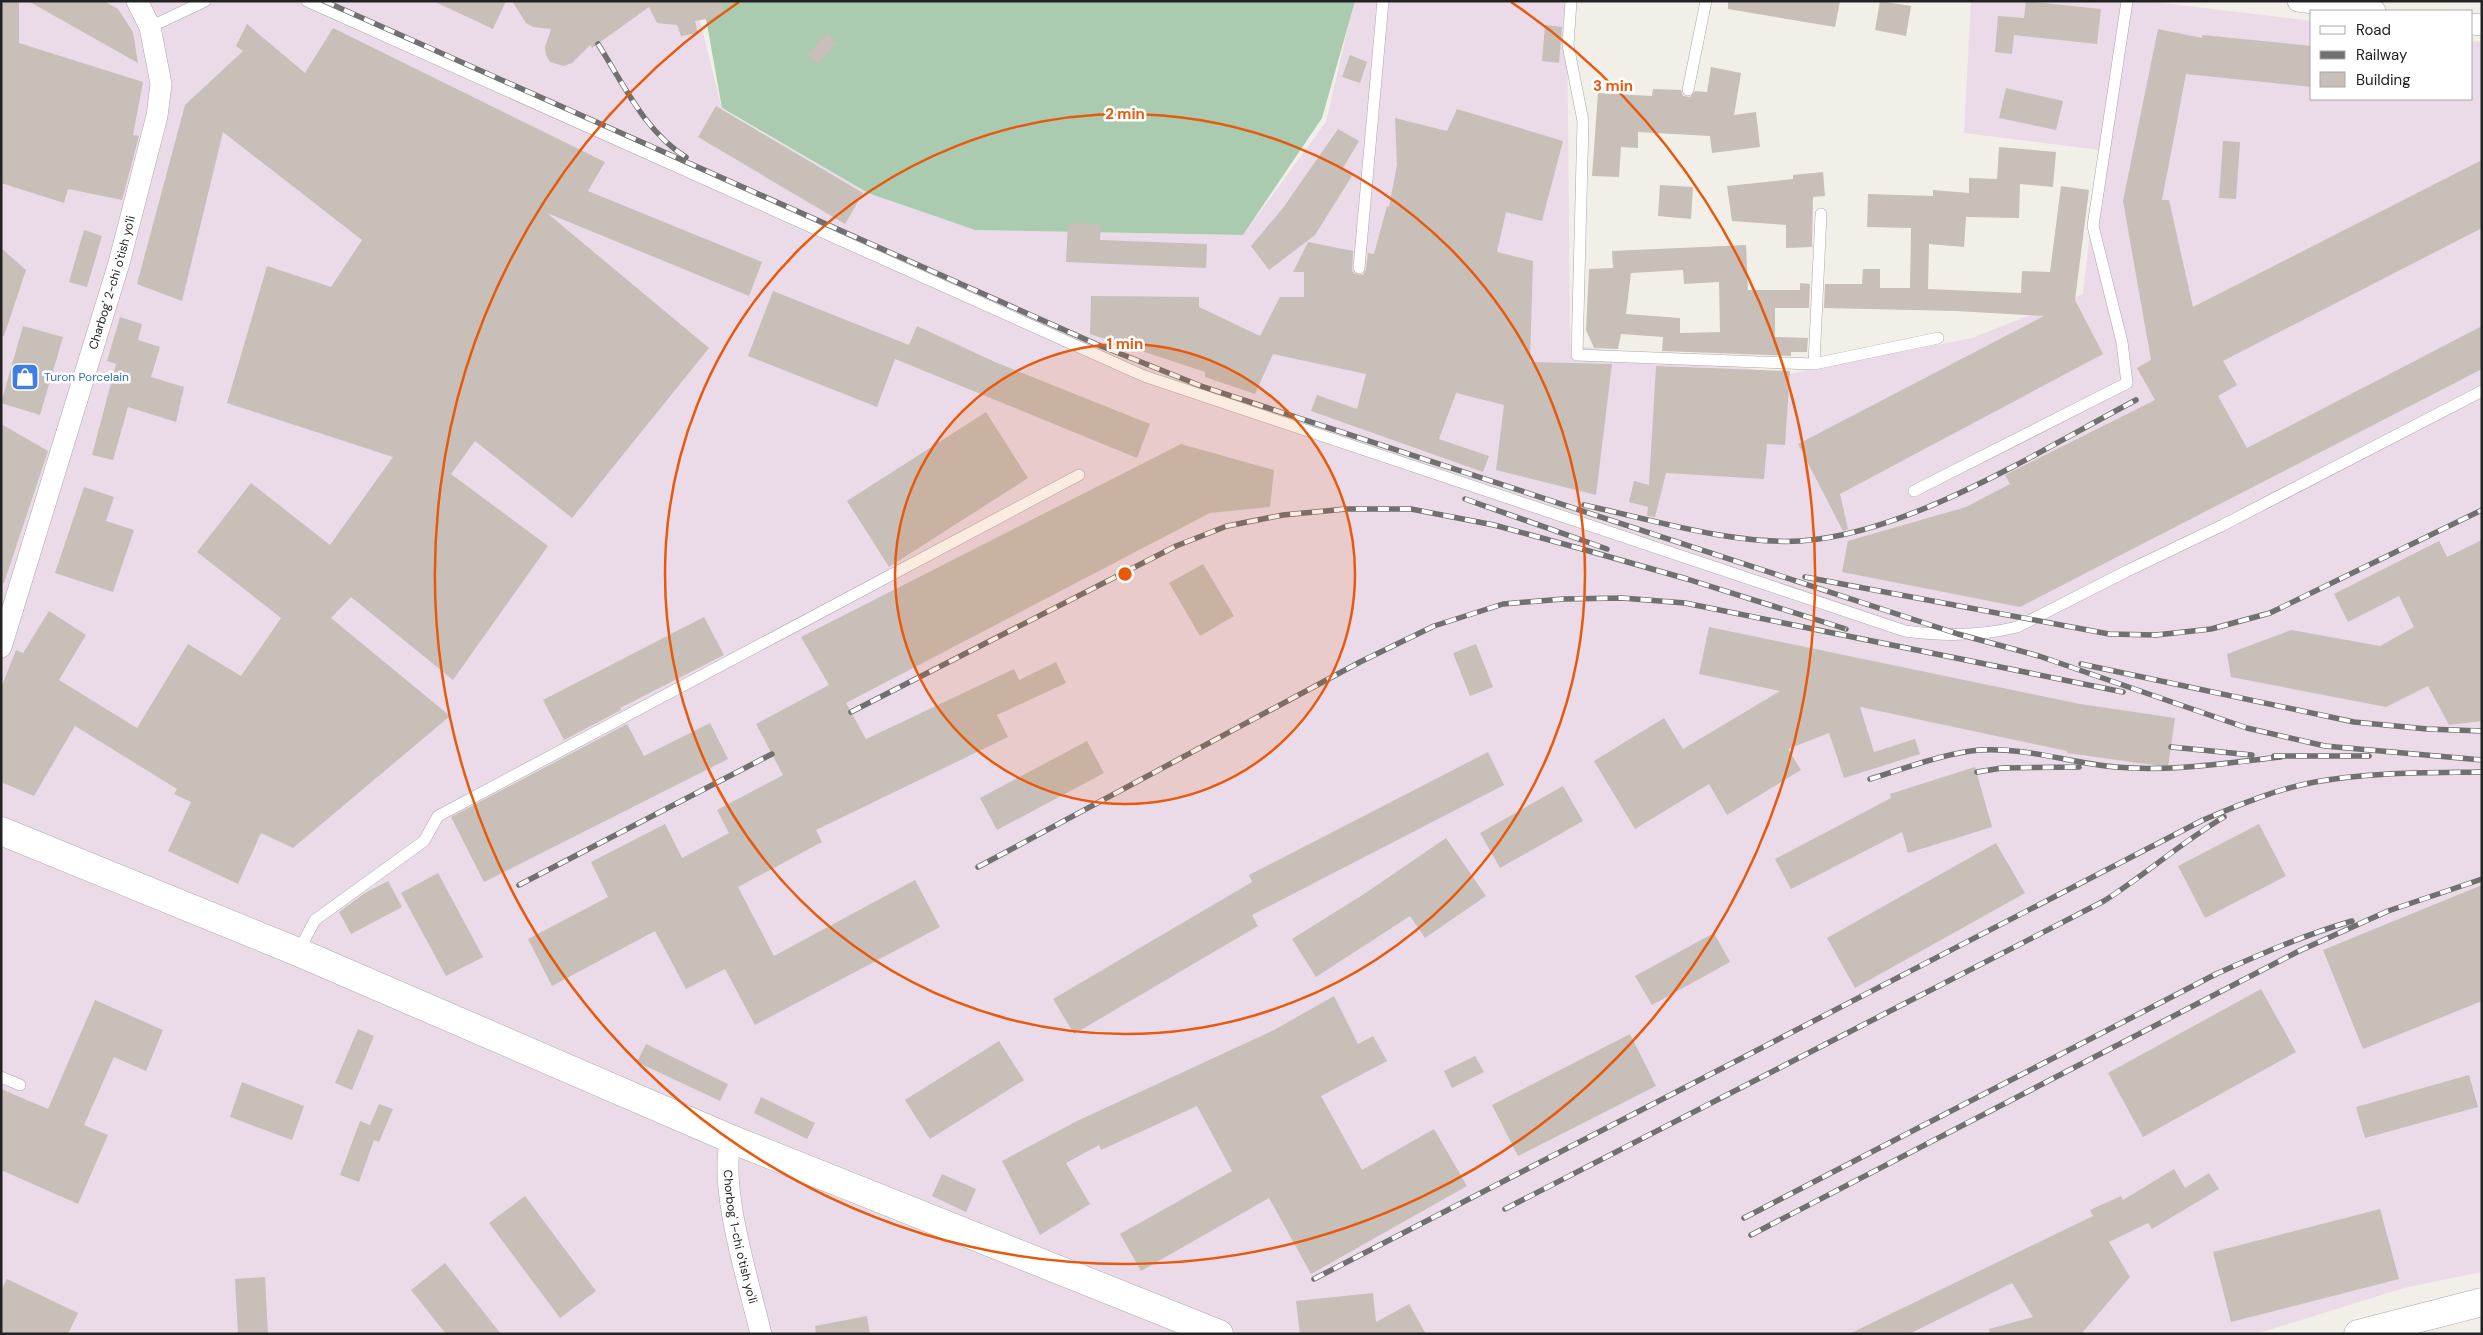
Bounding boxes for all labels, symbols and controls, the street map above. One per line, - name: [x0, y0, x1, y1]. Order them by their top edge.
- legend: [2310, 10, 2473, 100]
- text: Road: [2356, 20, 2391, 40]
- text: Railway: [2356, 45, 2408, 65]
- text: Building: [2356, 70, 2411, 90]
- text: 3 min: [1593, 76, 1633, 96]
- text: 2 min: [1105, 104, 1145, 124]
- street label: Charbog' 2-chi o'tish yo'li: [85, 214, 139, 351]
- text: 1 min: [1107, 334, 1143, 354]
- shop icon: Turon Porcelain: [10, 362, 40, 392]
- place label: Turon Porcelain: [44, 369, 129, 385]
- centre of rings: [1116, 565, 1134, 583]
- street label: Chorbog' 1-chi o'tish yo'li: [720, 1169, 761, 1306]

